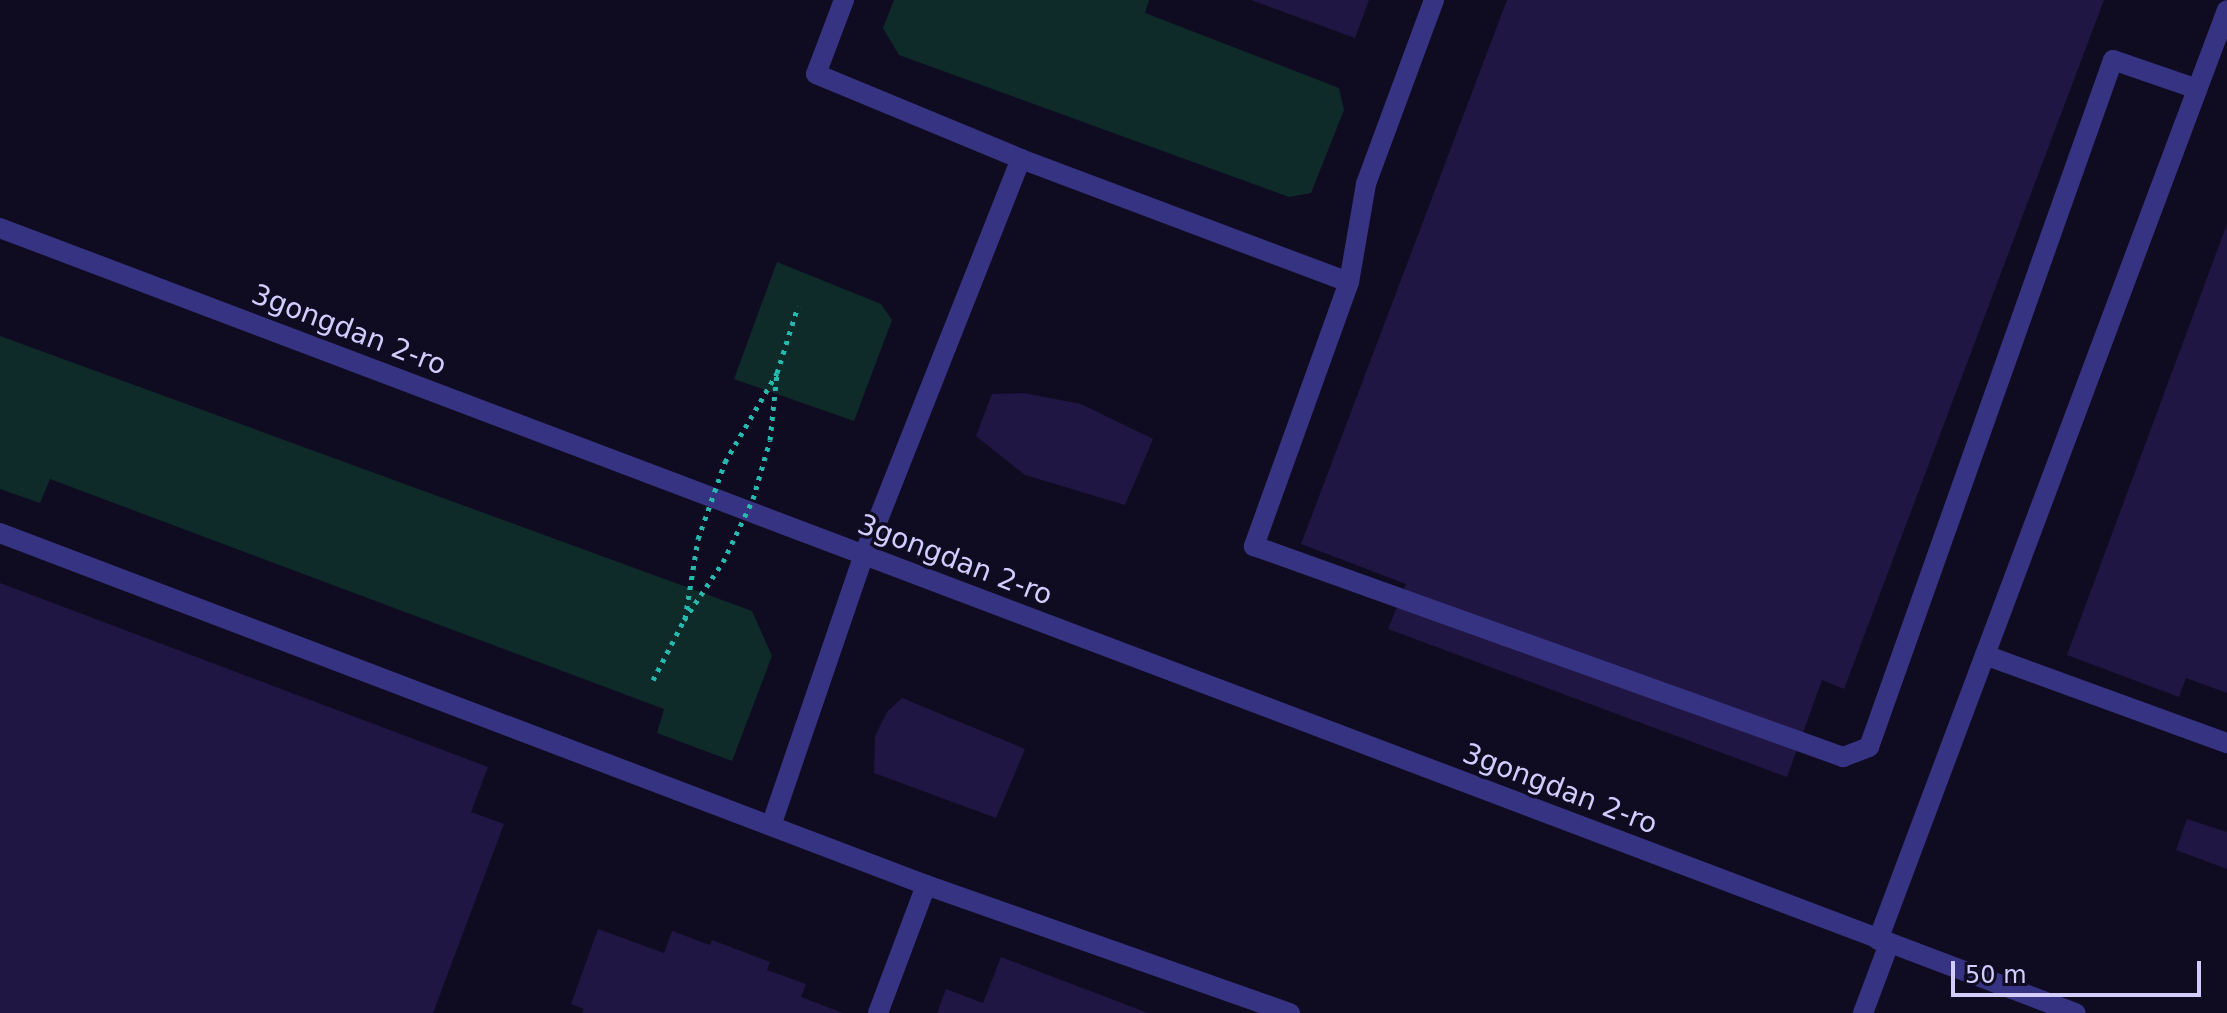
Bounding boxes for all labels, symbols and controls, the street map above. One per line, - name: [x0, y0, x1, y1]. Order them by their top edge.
- street label: 3gongdan 2-ro: [247, 277, 451, 383]
- street label: 3gongdan 2-ro: [853, 507, 1057, 613]
- street label: 3gongdan 2-ro: [1458, 736, 1662, 842]
- scale bar: [1955, 945, 2205, 995]
- text: 50 m: [1965, 961, 2027, 989]

